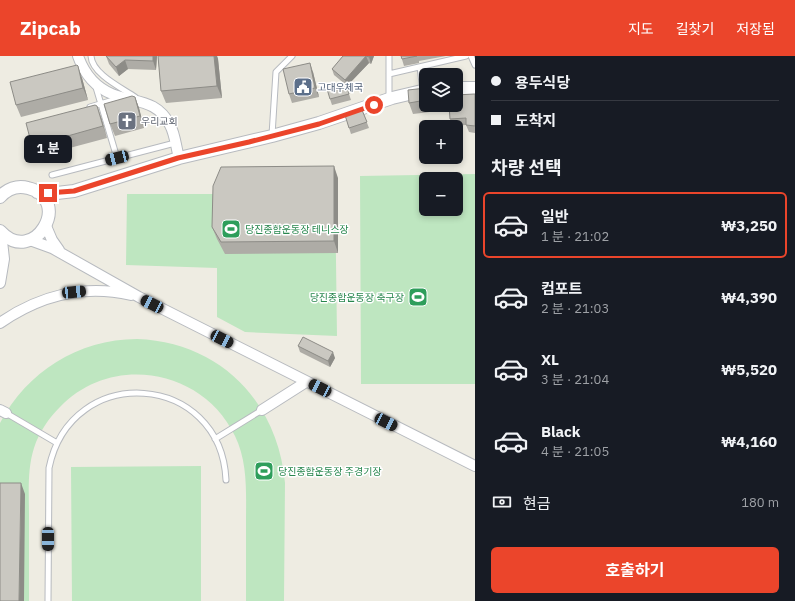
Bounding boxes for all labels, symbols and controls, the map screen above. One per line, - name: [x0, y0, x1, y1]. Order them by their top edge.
- text: Zipcab: [20, 16, 81, 40]
- text: 지도: [628, 20, 654, 38]
- text: 길찾기: [676, 20, 714, 38]
- text: 저장됨: [736, 20, 775, 38]
- map controls: [419, 68, 463, 216]
- button: layers: [419, 68, 463, 112]
- text: 용두식당: [515, 73, 570, 92]
- public building icon: 고대우체국: [292, 76, 314, 98]
- place label: 고대우체국: [317, 81, 363, 94]
- route start: [365, 96, 383, 114]
- church icon: 우리교회: [116, 110, 138, 132]
- text: 도착지: [515, 111, 556, 130]
- place label: 우리교회: [141, 115, 178, 128]
- button: +: [419, 120, 463, 164]
- callout: 1 분: [24, 135, 72, 163]
- text: 1 분: [37, 140, 59, 157]
- car: [104, 149, 130, 167]
- text: 차량 선택: [491, 156, 562, 179]
- button: −: [419, 172, 463, 216]
- route end: [39, 184, 57, 202]
- icon: car: [493, 207, 529, 243]
- text: 일반: [541, 207, 569, 226]
- text: ₩3,250: [721, 216, 777, 235]
- sports icon: 당진종합운동장 테니스장: [220, 218, 242, 240]
- place label: 당진종합운동장 테니스장: [245, 223, 349, 236]
- text: 1 분 · 21:02: [541, 228, 609, 245]
- icon: car: [493, 279, 529, 315]
- text: 컴포트: [541, 279, 582, 298]
- car: [62, 285, 86, 299]
- sports icon: 당진종합운동장 축구장: [407, 286, 429, 308]
- text: ₩4,390: [721, 288, 777, 307]
- place label: 당진종합운동장 축구장: [310, 291, 404, 304]
- car: [139, 293, 165, 315]
- text: 2 분 · 21:03: [541, 300, 609, 317]
- car: [209, 328, 235, 350]
- text: XL: [541, 350, 559, 369]
- icon: car: [493, 351, 529, 387]
- text: ₩5,520: [721, 360, 777, 379]
- text: 3 분 · 21:04: [541, 371, 609, 388]
- car: [307, 377, 333, 399]
- car: [373, 411, 399, 433]
- text: Black: [541, 422, 581, 441]
- icon: car: [493, 423, 529, 459]
- text: ₩4,160: [721, 432, 777, 451]
- text: 4 분 · 21:05: [541, 443, 609, 460]
- sports icon: 당진종합운동장 주경기장: [253, 460, 275, 482]
- place label: 당진종합운동장 주경기장: [278, 465, 382, 478]
- icon: cash: [491, 491, 513, 513]
- text: 현금: [523, 494, 551, 513]
- text: 180 m: [741, 494, 779, 511]
- car: [42, 527, 54, 551]
- button: 호출하기: [491, 547, 779, 593]

